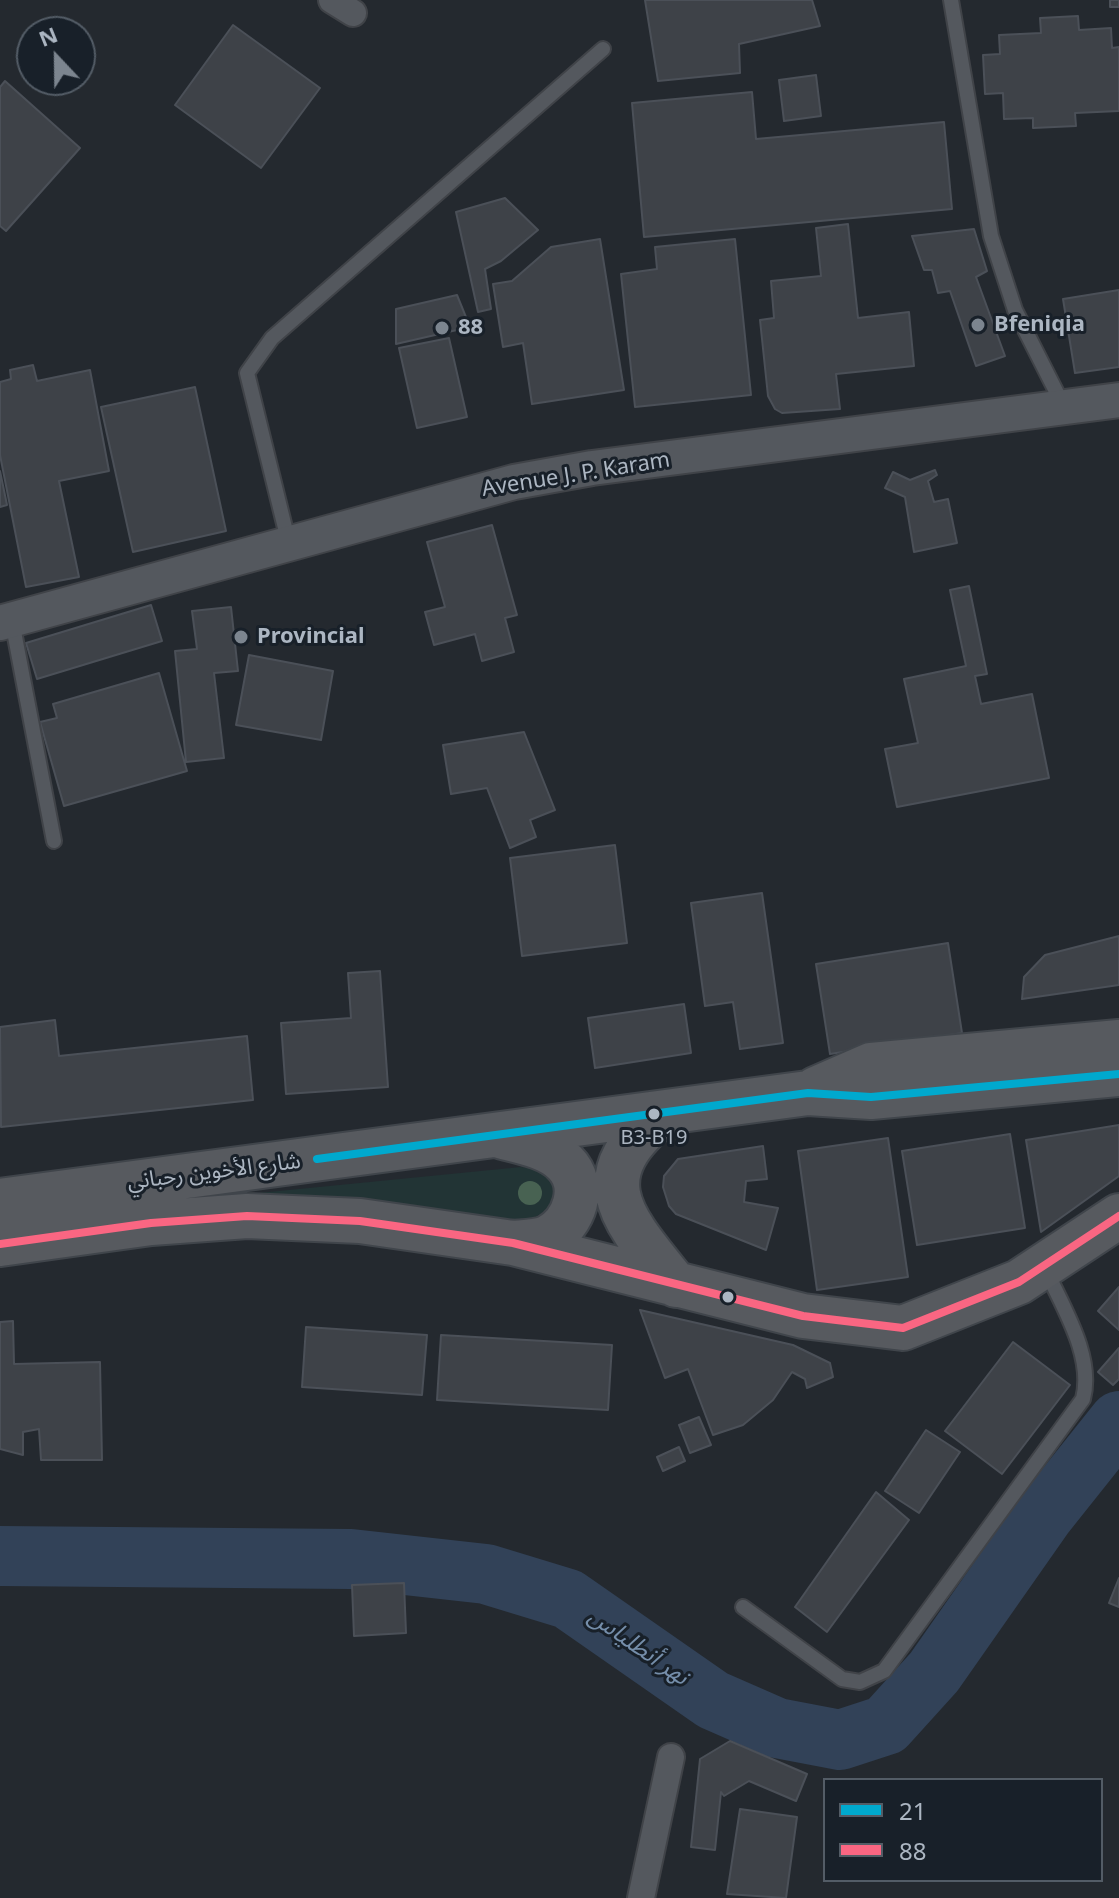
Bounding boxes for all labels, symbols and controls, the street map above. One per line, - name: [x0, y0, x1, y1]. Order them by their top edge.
- north arrow: [16, 16, 96, 96]
- text: N: [34, 18, 62, 53]
- place label: Bfeniqia: [994, 312, 1085, 338]
- place label: 88: [458, 315, 483, 341]
- marker: Bfeniqia: [969, 316, 987, 334]
- marker: 88: [433, 319, 451, 337]
- street label: Avenue J. P. Karam: [480, 447, 672, 503]
- place label: Provincial: [257, 624, 364, 650]
- marker: Provincial: [232, 628, 250, 646]
- marker: B3-B19: [646, 1106, 662, 1122]
- place label: B3-B19: [621, 1126, 687, 1150]
- street label: شارع الأخوين رحباني: [126, 1148, 302, 1196]
- unlabelled marker: [720, 1289, 736, 1305]
- water label: نهر أنطلياس: [582, 1602, 694, 1692]
- legend: [823, 1778, 1103, 1882]
- text: 21: [899, 1794, 926, 1827]
- text: 88: [899, 1834, 926, 1867]

